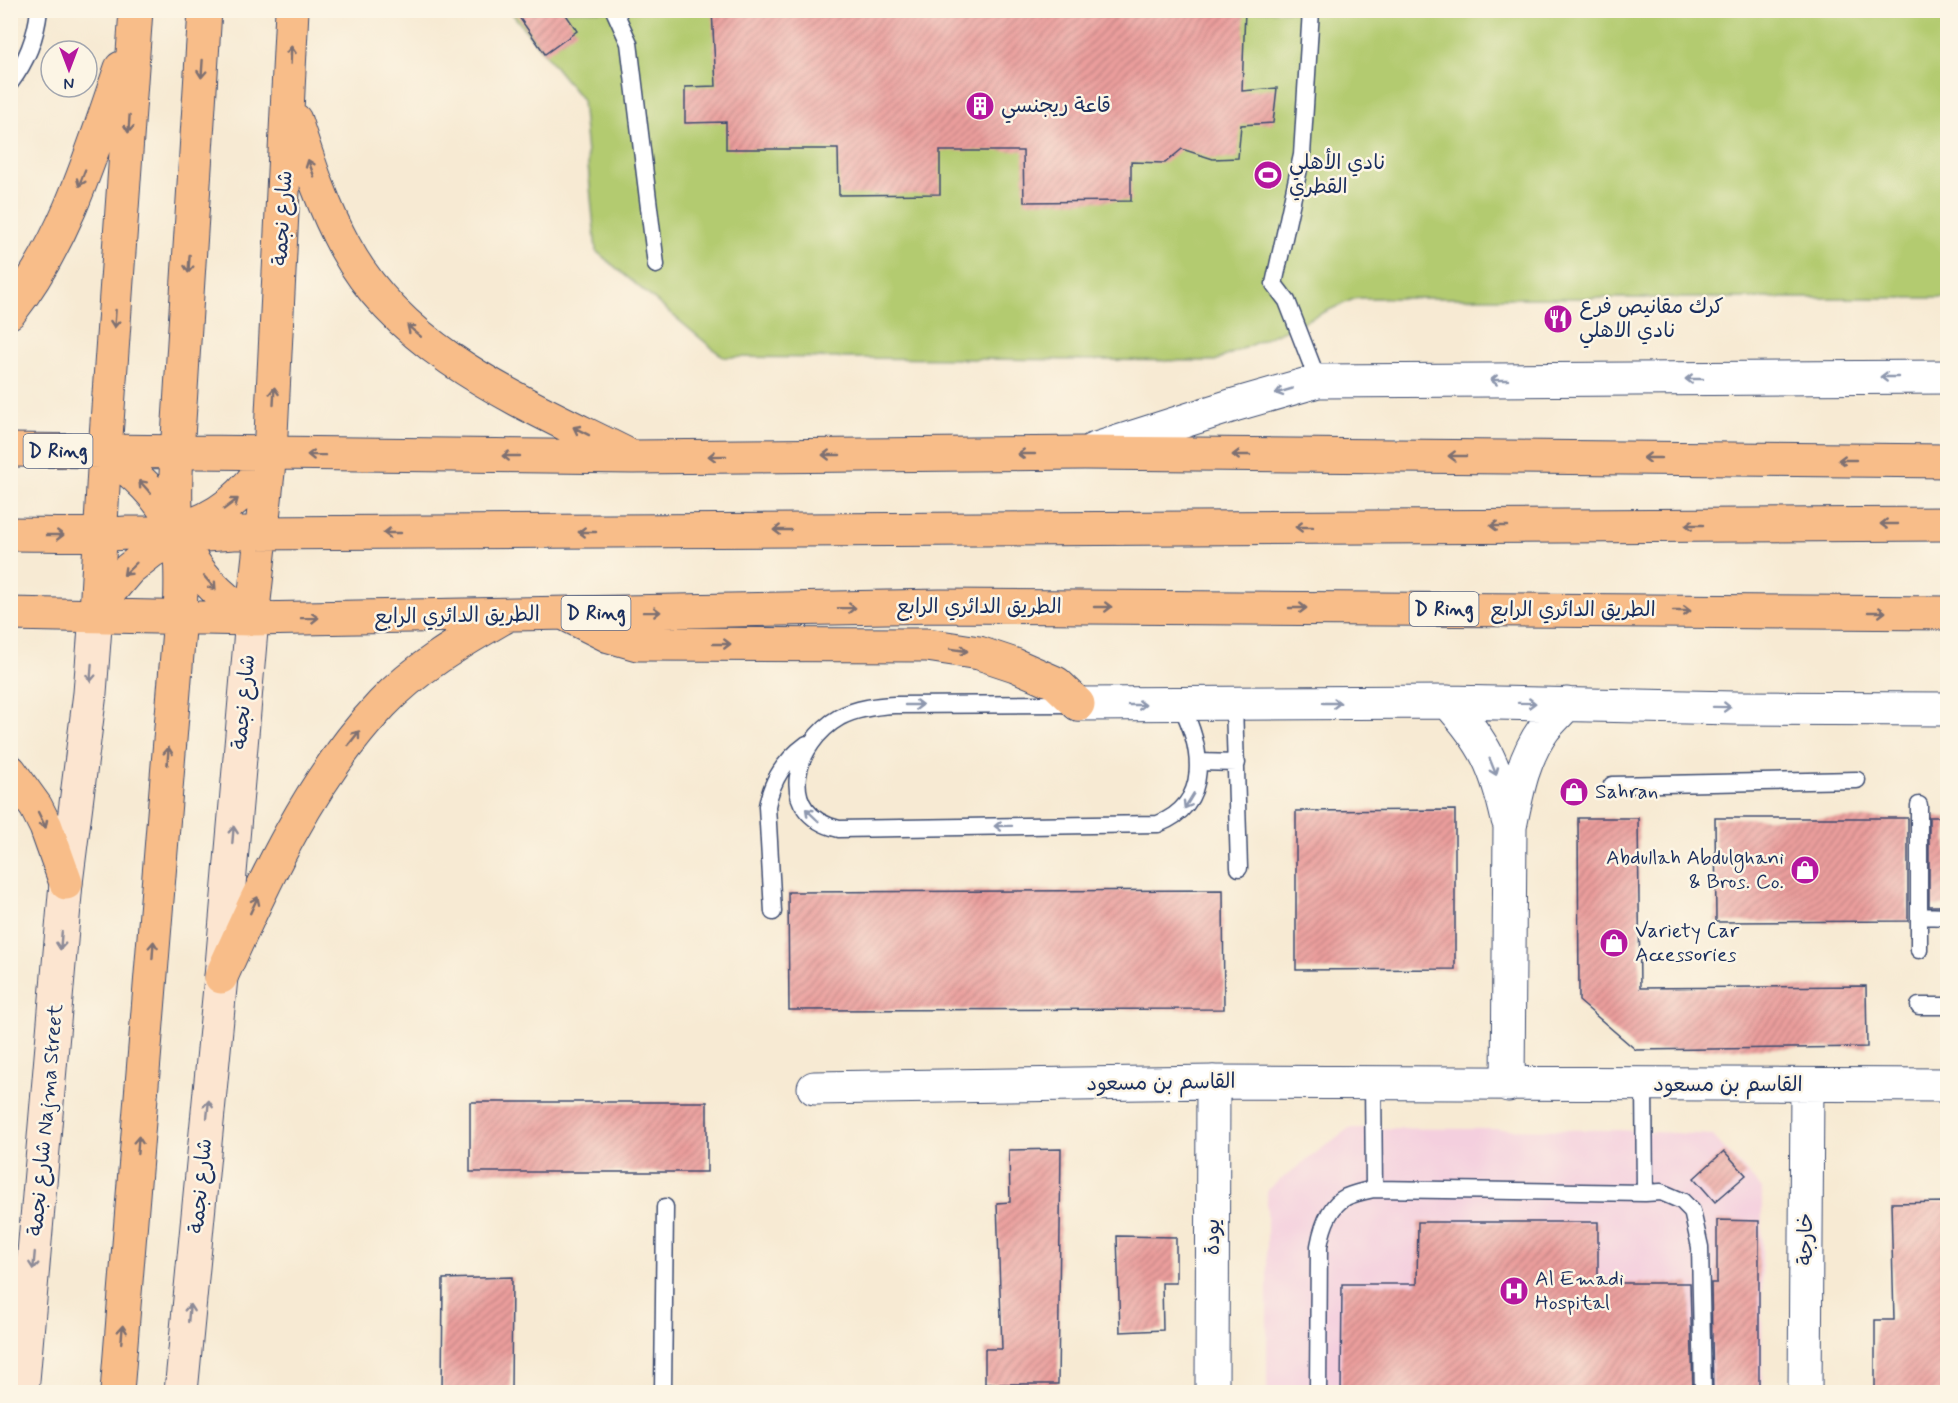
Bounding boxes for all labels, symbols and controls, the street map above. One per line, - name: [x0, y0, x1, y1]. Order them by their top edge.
- north arrow: [39, 39, 99, 99]
- one-way arrow: [285, 46, 296, 66]
- one-way arrow: [196, 58, 207, 78]
- text: N: [64, 72, 74, 93]
- building icon: قاعة ريجنسي: [964, 90, 996, 122]
- place label: قاعة ريجنسي: [1001, 92, 1111, 124]
- one-way arrow: [123, 114, 134, 133]
- place label: نادي الأهلي القطري: [1289, 148, 1385, 201]
- sports icon: نادي الأهلي القطري: [1252, 159, 1284, 191]
- one-way arrow: [305, 160, 316, 178]
- one-way arrow: [76, 168, 87, 187]
- street label: شارع نجمة: [267, 170, 299, 266]
- one-way arrow: [184, 253, 195, 273]
- place label: كرك مقانيص فرع نادي الاهلي: [1579, 293, 1724, 349]
- restaurant icon: كرك مقانيص فرع نادي الاهلي: [1542, 303, 1574, 335]
- one-way arrow: [109, 308, 120, 328]
- one-way arrow: [407, 324, 422, 338]
- one-way arrow: [1880, 371, 1900, 383]
- one-way arrow: [1685, 373, 1705, 385]
- one-way arrow: [1490, 374, 1510, 386]
- one-way arrow: [268, 386, 279, 406]
- one-way arrow: [1275, 386, 1294, 397]
- one-way arrow: [572, 425, 590, 436]
- road number: D Ring: [23, 434, 92, 468]
- one-way arrow: [1016, 448, 1036, 460]
- one-way arrow: [307, 449, 327, 461]
- one-way arrow: [821, 449, 841, 461]
- one-way arrow: [1232, 449, 1252, 461]
- one-way arrow: [502, 450, 522, 462]
- one-way arrow: [707, 450, 727, 462]
- one-way arrow: [1448, 451, 1468, 462]
- one-way arrow: [1643, 452, 1663, 464]
- one-way arrow: [1838, 454, 1858, 466]
- one-way arrow: [138, 479, 152, 494]
- one-way arrow: [223, 497, 239, 510]
- one-way arrow: [1880, 518, 1900, 530]
- one-way arrow: [1685, 519, 1705, 531]
- one-way arrow: [1490, 520, 1510, 532]
- one-way arrow: [1295, 521, 1315, 533]
- one-way arrow: [773, 525, 793, 536]
- one-way arrow: [578, 526, 598, 538]
- one-way arrow: [383, 527, 403, 539]
- one-way arrow: [45, 529, 65, 540]
- one-way arrow: [123, 562, 138, 576]
- one-way arrow: [203, 575, 217, 590]
- road number: D Ring: [1410, 592, 1478, 626]
- street label: الطريق الدائري الرابع: [896, 593, 1062, 621]
- road number: D Ring: [562, 596, 630, 630]
- street label: الطريق الدائري الرابع: [1490, 596, 1656, 624]
- street label: الطريق الدائري الرابع: [374, 601, 540, 631]
- one-way arrow: [1093, 601, 1113, 613]
- one-way arrow: [837, 602, 856, 613]
- one-way arrow: [1288, 602, 1308, 614]
- one-way arrow: [1672, 605, 1692, 617]
- one-way arrow: [642, 606, 662, 618]
- one-way arrow: [1867, 606, 1887, 618]
- one-way arrow: [300, 612, 320, 624]
- one-way arrow: [712, 638, 732, 650]
- one-way arrow: [949, 645, 968, 656]
- street label: شارع نجمة: [226, 653, 262, 751]
- one-way arrow: [86, 662, 97, 682]
- one-way arrow: [1321, 697, 1341, 709]
- one-way arrow: [1516, 697, 1536, 709]
- one-way arrow: [904, 699, 924, 711]
- one-way arrow: [1126, 699, 1146, 711]
- one-way arrow: [1711, 702, 1731, 713]
- one-way arrow: [348, 731, 361, 747]
- one-way arrow: [163, 747, 174, 767]
- one-way arrow: [1488, 758, 1499, 776]
- shop icon: Sahran: [1558, 776, 1590, 808]
- place label: Sahran: [1595, 778, 1658, 806]
- one-way arrow: [1182, 792, 1195, 809]
- one-way arrow: [805, 808, 820, 822]
- one-way arrow: [37, 810, 49, 828]
- one-way arrow: [993, 820, 1013, 832]
- one-way arrow: [228, 826, 239, 846]
- place label: Abdullah Abdulghani & Bros. Co.: [1606, 844, 1784, 896]
- shop icon: Abdullah Abdulghani & Bros. Co.: [1789, 854, 1821, 886]
- one-way arrow: [248, 897, 260, 915]
- place label: Variety Car Accessories: [1635, 917, 1740, 969]
- shop icon: Variety Car Accessories: [1598, 927, 1630, 959]
- one-way arrow: [55, 931, 66, 951]
- one-way arrow: [148, 941, 159, 961]
- street label: شارع نجمة Najma Street: [22, 1002, 70, 1237]
- street label: القاسم بن مسعود: [1086, 1068, 1236, 1099]
- street label: القاسم بن مسعود: [1653, 1071, 1803, 1100]
- one-way arrow: [203, 1100, 214, 1119]
- one-way arrow: [132, 1135, 143, 1155]
- street label: شارع نجمة: [183, 1137, 219, 1235]
- street label: خارجة: [1792, 1213, 1820, 1265]
- street label: يودة: [1199, 1219, 1227, 1255]
- one-way arrow: [28, 1251, 39, 1270]
- place label: Al Emadi Hospital: [1535, 1265, 1624, 1317]
- hospital icon: Al Emadi Hospital: [1498, 1275, 1530, 1307]
- one-way arrow: [184, 1304, 195, 1324]
- one-way arrow: [117, 1325, 128, 1345]

